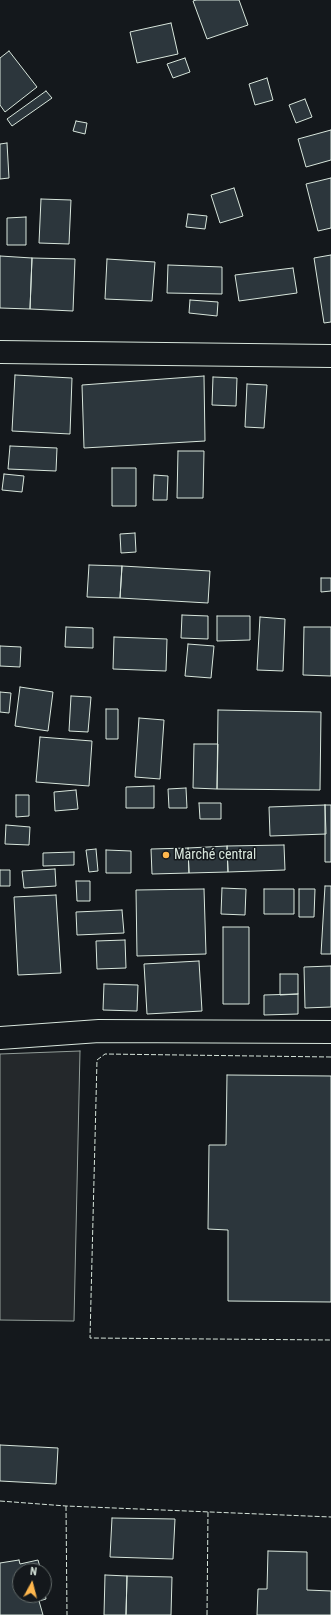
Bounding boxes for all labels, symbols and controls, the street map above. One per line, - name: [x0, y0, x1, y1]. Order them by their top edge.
- place label: Marché central: [174, 847, 256, 863]
- marker: Marché central: [161, 850, 171, 860]
- north arrow: [12, 1563, 52, 1603]
- text: N: [29, 1565, 38, 1578]

